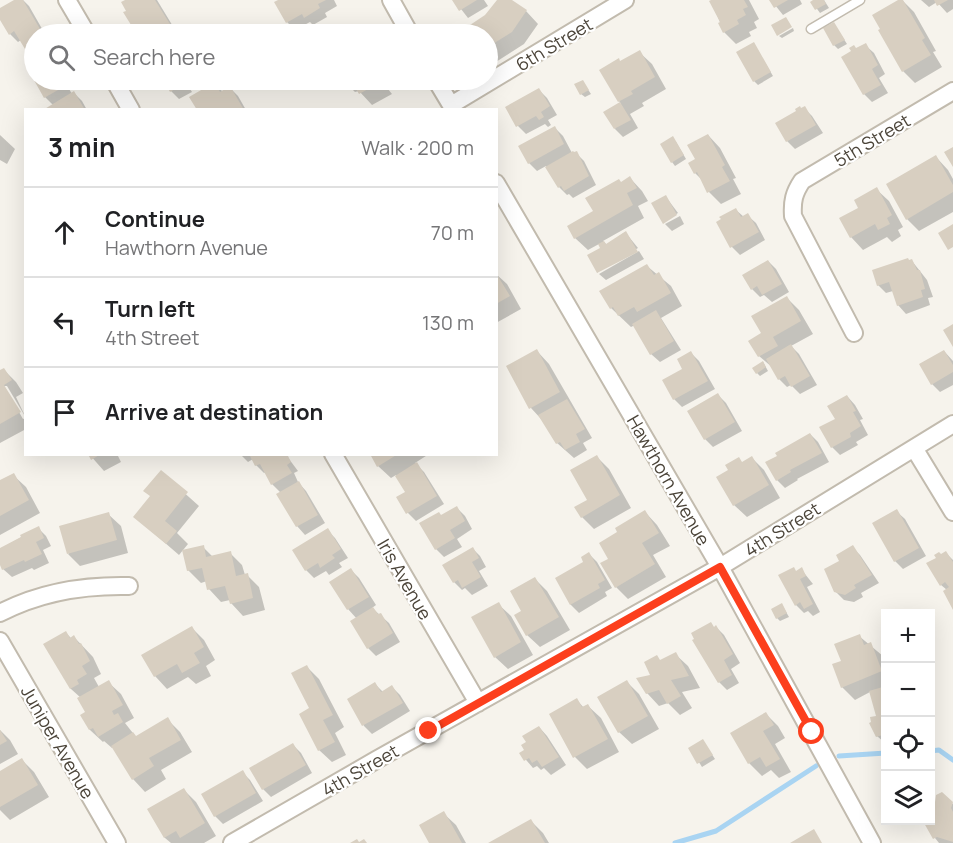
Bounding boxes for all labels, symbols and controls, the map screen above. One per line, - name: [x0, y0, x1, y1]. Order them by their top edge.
- street label: 6th Street: [511, 12, 597, 76]
- search box: [24, 24, 498, 90]
- icon: search: [45, 41, 78, 74]
- text: Search here: [93, 42, 215, 72]
- street label: 5th Street: [829, 108, 915, 172]
- text: 3 min: [48, 129, 115, 165]
- text: Walk · 200 m: [361, 134, 474, 161]
- text: Continue: [105, 204, 205, 234]
- icon: ahead: [48, 216, 81, 249]
- text: 70 m: [431, 219, 474, 246]
- text: Hawthorn Avenue: [105, 234, 268, 261]
- text: Turn left: [105, 294, 195, 324]
- icon: left: [48, 306, 81, 339]
- text: 130 m: [422, 309, 474, 336]
- text: 4th Street: [105, 324, 199, 351]
- icon: arrive: [48, 396, 81, 429]
- text: Arrive at destination: [105, 397, 323, 427]
- street label: Hawthorn Avenue: [622, 410, 716, 550]
- street label: 4th Street: [740, 496, 824, 562]
- street label: Iris Avenue: [372, 534, 438, 624]
- map controls: [881, 609, 935, 825]
- button: +: [881, 609, 935, 663]
- button: −: [881, 663, 935, 717]
- street label: Juniper Avenue: [16, 681, 100, 803]
- route end: [415, 717, 441, 743]
- button: locate: [881, 717, 935, 771]
- route start: [798, 718, 824, 744]
- street label: 4th Street: [317, 738, 403, 802]
- button: layers: [881, 771, 935, 825]

